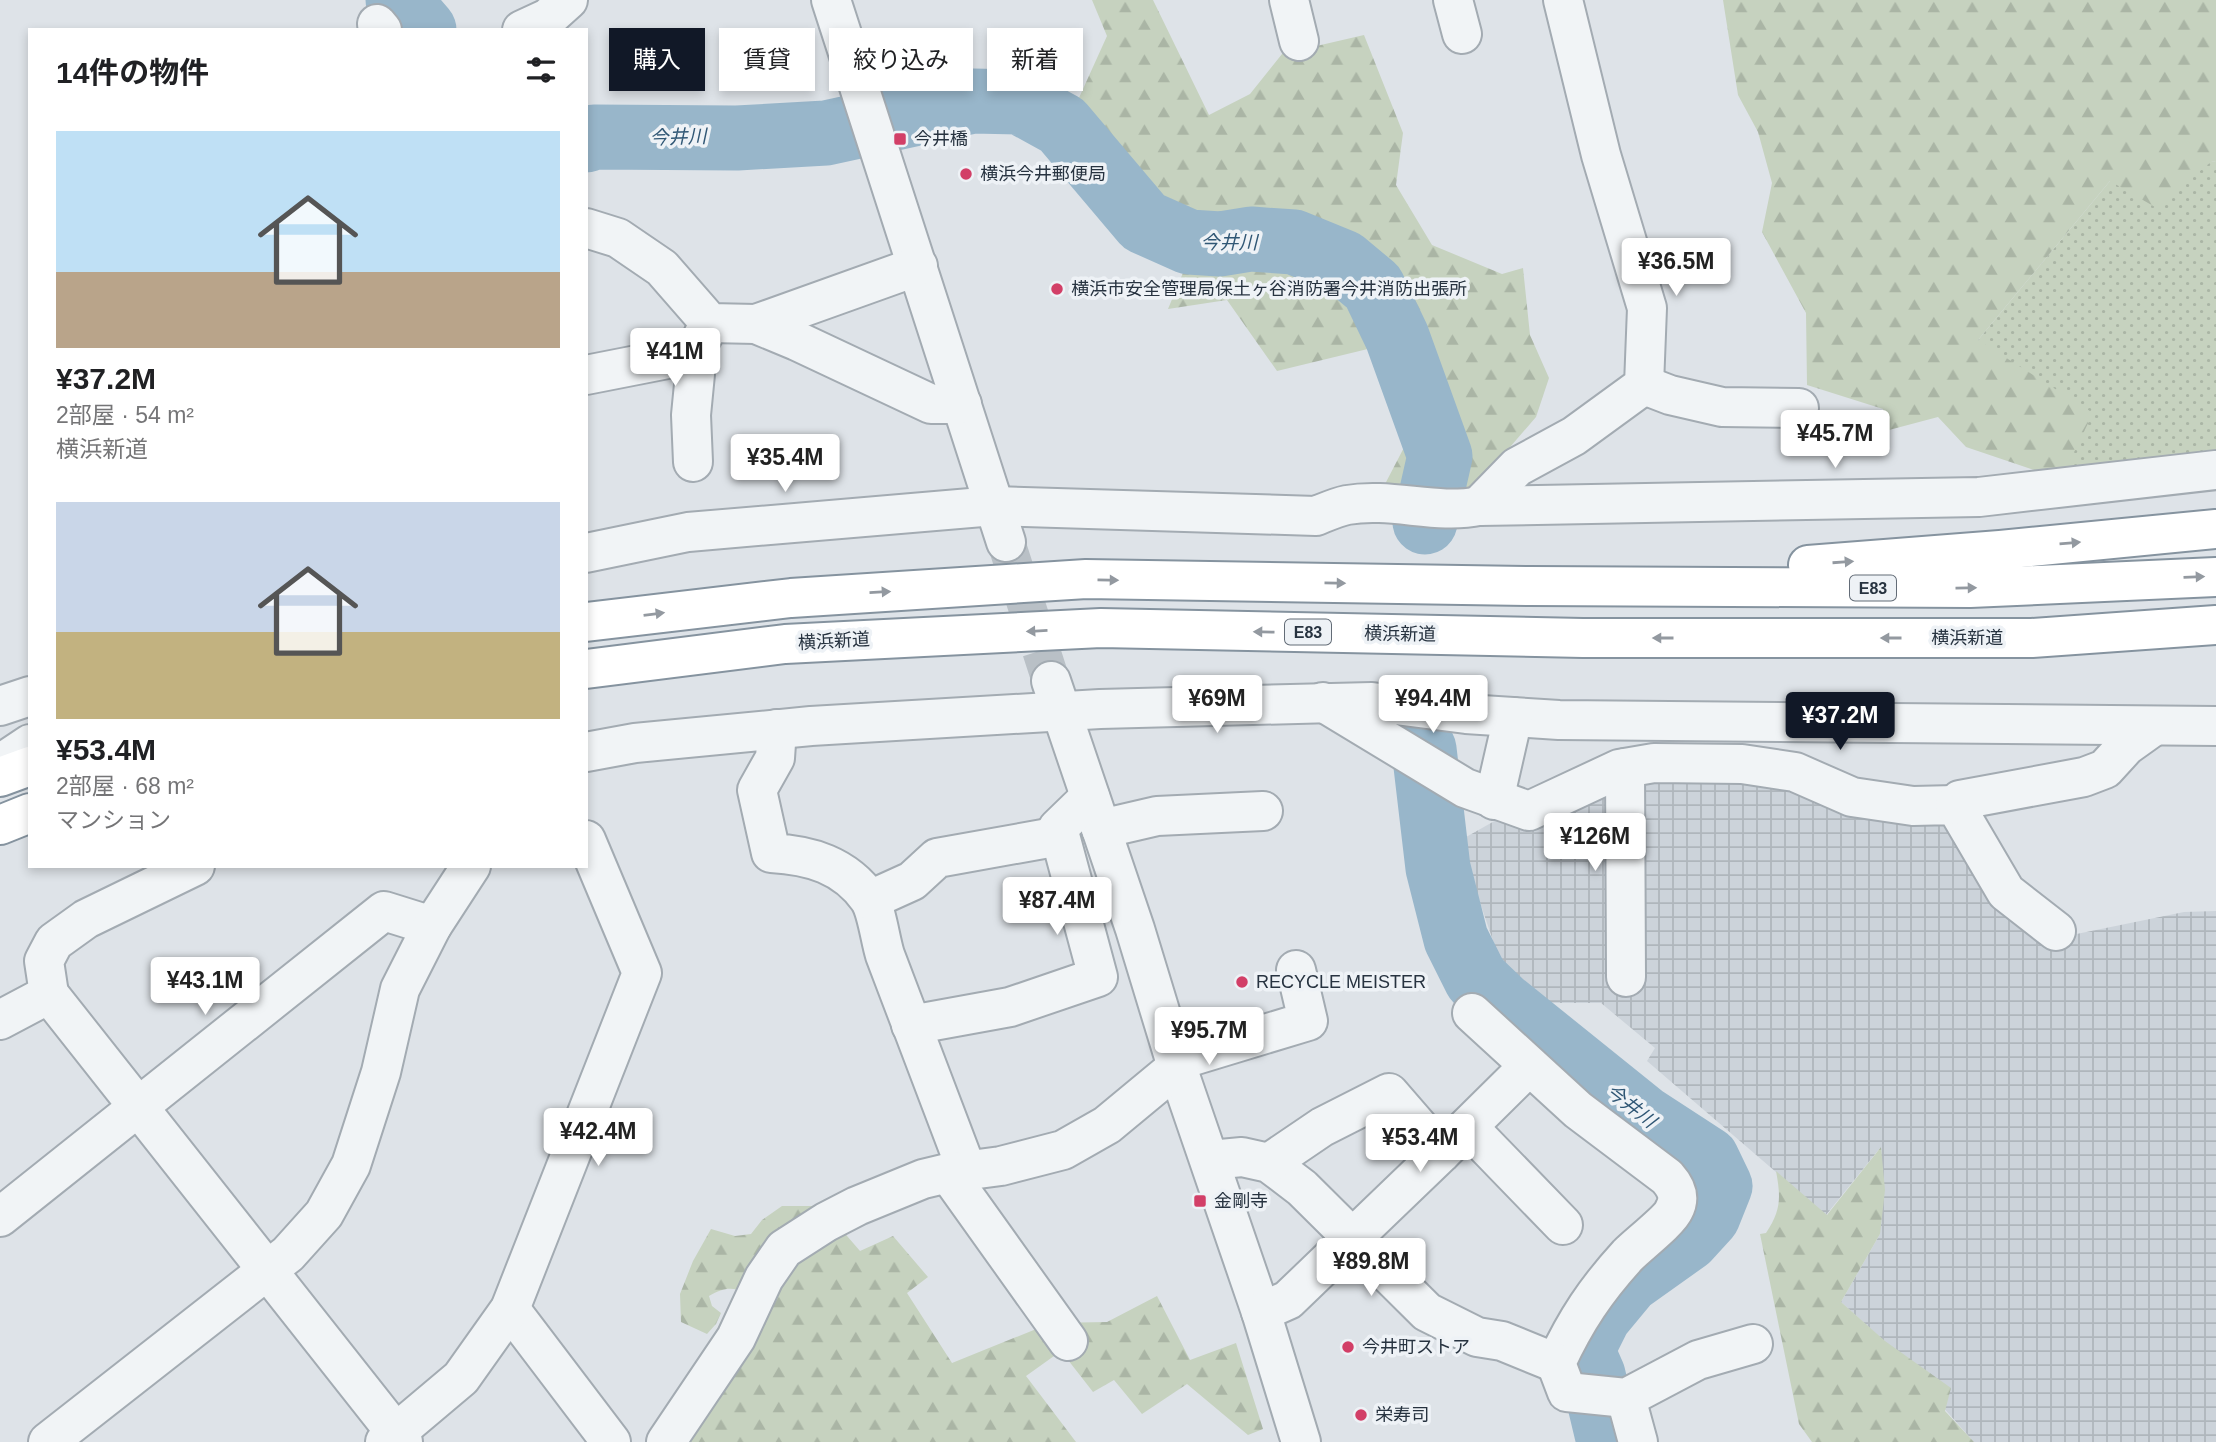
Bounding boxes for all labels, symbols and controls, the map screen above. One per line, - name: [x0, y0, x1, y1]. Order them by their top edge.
- chip: 購入: [609, 28, 705, 91]
- chip: 賃貸: [719, 28, 815, 91]
- chip: 絞り込み: [829, 28, 973, 91]
- chip: 新着: [987, 28, 1083, 91]
- icon: filters: [522, 51, 560, 89]
- text: 14件の物件: [56, 56, 209, 89]
- water label: 今井川: [649, 125, 709, 148]
- place label: 今井橋: [914, 129, 968, 149]
- marker: 今井橋: [892, 131, 908, 147]
- place label: 横浜今井郵便局: [980, 164, 1106, 184]
- marker: 横浜今井郵便局: [958, 166, 974, 182]
- icon: home: [245, 177, 371, 303]
- water label: 今井川: [1200, 232, 1259, 253]
- pin: ¥36.5M: [1619, 238, 1733, 298]
- text: ¥36.5M: [1638, 248, 1714, 274]
- place label: 横浜市安全管理局保土ヶ谷消防署今井消防出張所: [1071, 279, 1467, 299]
- marker: 横浜市安全管理局保土ヶ谷消防署今井消防出張所: [1049, 281, 1065, 297]
- pin: ¥41M: [634, 328, 716, 388]
- text: ¥41M: [646, 338, 704, 364]
- text: ¥37.2M: [56, 362, 156, 395]
- text: 2部屋 · 54 m²: [56, 402, 194, 428]
- pin: ¥45.7M: [1778, 410, 1892, 470]
- text: ¥45.7M: [1797, 420, 1873, 446]
- pin: ¥35.4M: [728, 434, 842, 494]
- text: 横浜新道: [56, 436, 148, 462]
- text: ¥35.4M: [747, 444, 823, 470]
- one-way arrow: [2059, 538, 2081, 549]
- icon: home: [245, 548, 371, 674]
- one-way arrow: [1832, 556, 1854, 567]
- one-way arrow: [2183, 572, 2205, 583]
- one-way arrow: [1097, 574, 1119, 586]
- road number: E83: [1850, 576, 1896, 600]
- one-way arrow: [1324, 577, 1346, 589]
- one-way arrow: [1956, 582, 1978, 594]
- one-way arrow: [870, 586, 892, 597]
- one-way arrow: [643, 608, 665, 619]
- road number: E83: [1285, 620, 1331, 645]
- street label: 横浜新道: [1364, 623, 1436, 645]
- one-way arrow: [1026, 626, 1048, 637]
- one-way arrow: [1253, 626, 1275, 637]
- street label: 横浜新道: [1931, 628, 2003, 648]
- street label: 横浜新道: [798, 629, 870, 653]
- one-way arrow: [1652, 632, 1674, 644]
- one-way arrow: [1879, 632, 1901, 644]
- pin: ¥69M: [1176, 676, 1258, 735]
- pin: ¥94.4M: [1376, 676, 1490, 735]
- text: ¥69M: [1188, 685, 1246, 711]
- text: ¥94.4M: [1395, 685, 1471, 711]
- pin: ¥37.2M: [1783, 692, 1897, 752]
- text: ¥37.2M: [1802, 702, 1878, 728]
- text: ¥53.4M: [56, 733, 156, 766]
- text: 2部屋 · 68 m²: [56, 773, 194, 799]
- text: マンション: [56, 807, 171, 833]
- pin: ¥126M: [1546, 814, 1644, 873]
- text: ¥126M: [1560, 823, 1630, 849]
- pin: ¥87.4M: [1000, 878, 1114, 937]
- text: ¥87.4M: [1019, 887, 1095, 913]
- pin: ¥43.1M: [148, 958, 262, 1017]
- text: ¥43.1M: [167, 967, 243, 993]
- place label: RECYCLE MEISTER: [1256, 972, 1426, 992]
- marker: RECYCLE MEISTER: [1234, 974, 1250, 990]
- pin: ¥95.7M: [1152, 1007, 1266, 1067]
- text: ¥95.7M: [1171, 1017, 1247, 1043]
- water label: 今井川: [1602, 1080, 1661, 1133]
- pin: ¥42.4M: [541, 1108, 655, 1168]
- pin: ¥53.4M: [1363, 1114, 1477, 1174]
- text: ¥42.4M: [560, 1118, 636, 1144]
- text: ¥53.4M: [1382, 1124, 1458, 1150]
- place label: 金剛寺: [1214, 1191, 1268, 1211]
- marker: 金剛寺: [1192, 1193, 1208, 1209]
- pin: ¥89.8M: [1314, 1238, 1428, 1298]
- text: ¥89.8M: [1333, 1248, 1409, 1274]
- place label: 今井町ストア: [1362, 1337, 1470, 1357]
- marker: 今井町ストア: [1340, 1339, 1356, 1355]
- place label: 栄寿司: [1375, 1405, 1429, 1425]
- marker: 栄寿司: [1353, 1407, 1369, 1423]

